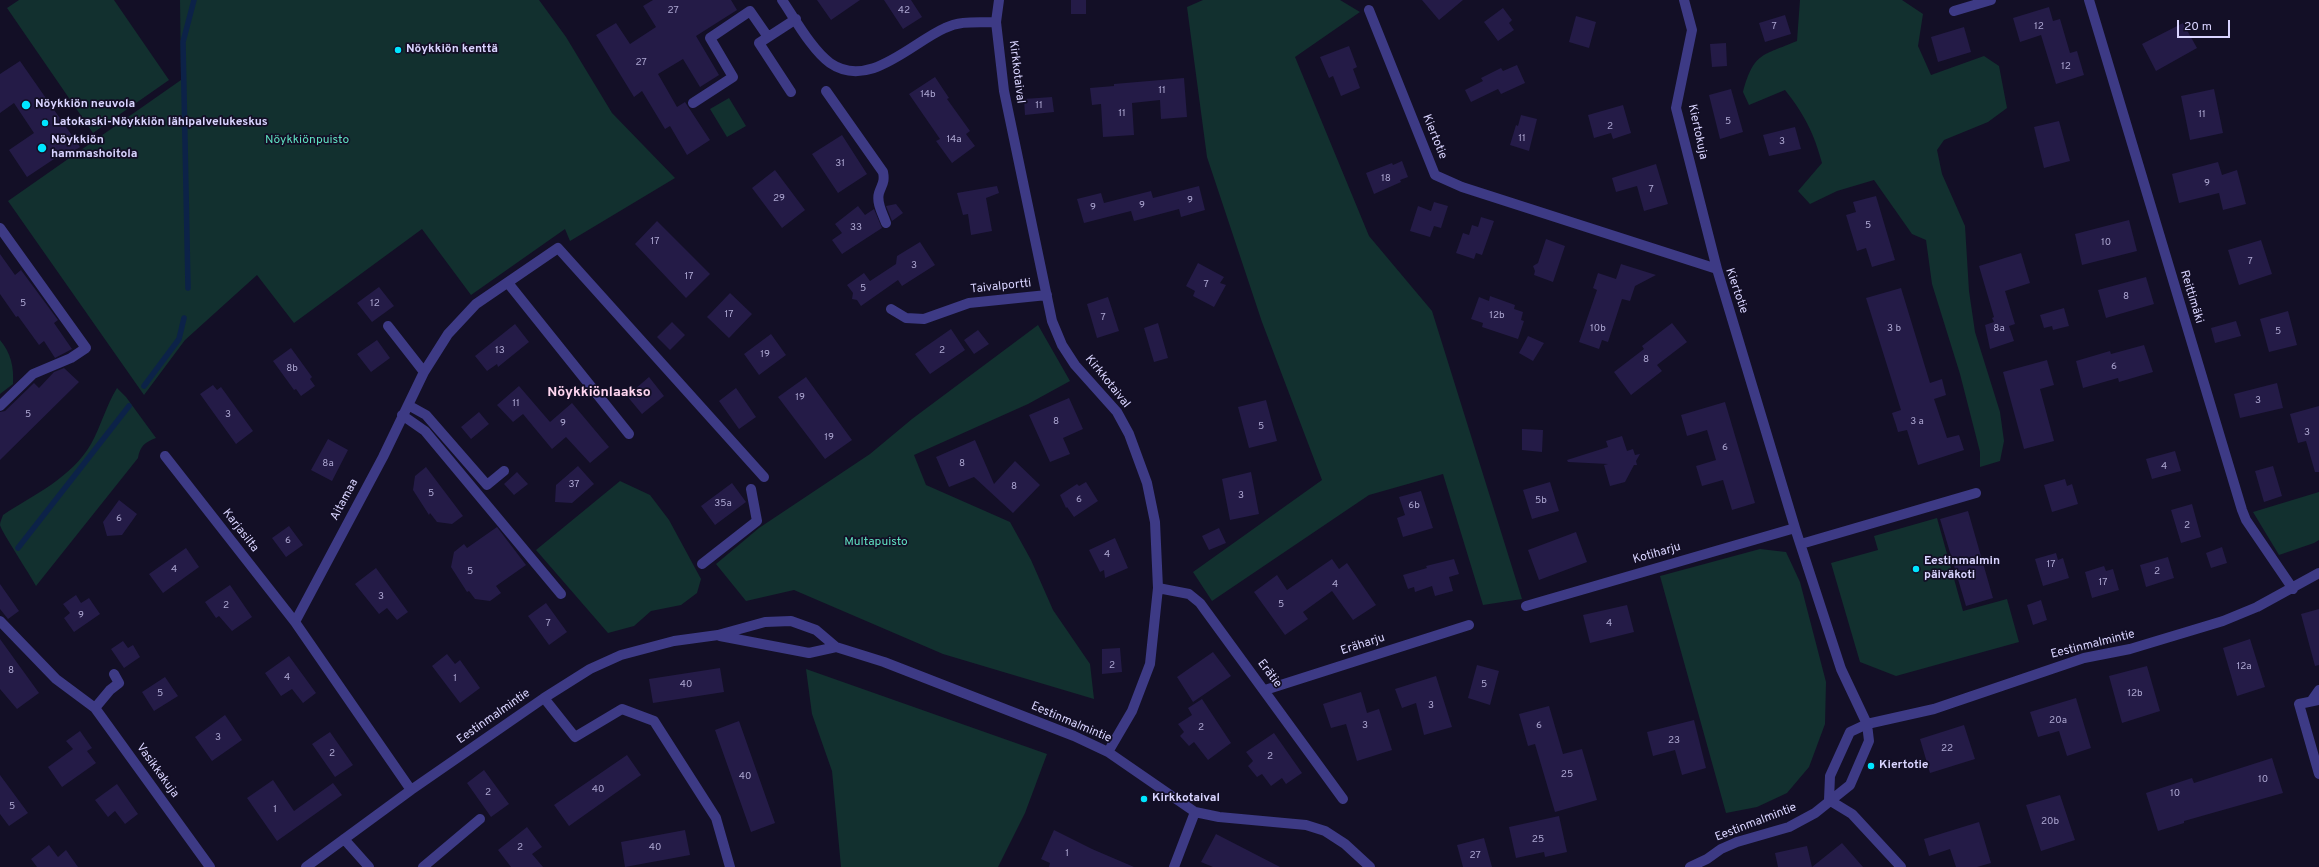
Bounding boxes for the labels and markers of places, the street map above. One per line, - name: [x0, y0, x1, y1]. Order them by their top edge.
- place label: Nöykkiön kenttä: [406, 43, 498, 57]
- marker: Nöykkiön kenttä: [393, 45, 403, 55]
- place label: Nöykkiön neuvola: [35, 98, 135, 112]
- marker: Nöykkiön neuvola: [20, 99, 32, 111]
- place label: Latokaski-Nöykkiön lähipalvelukeskus: [53, 116, 268, 130]
- marker: Latokaski-Nöykkiön lähipalvelukeskus: [40, 118, 50, 128]
- place label: Nöykkiön hammashoitola: [51, 134, 138, 162]
- marker: Nöykkiön hammashoitola: [36, 142, 48, 154]
- place label: Eestinmalmin päiväkoti: [1924, 555, 2000, 583]
- marker: Eestinmalmin päiväkoti: [1911, 564, 1921, 574]
- place label: Kiertotie: [1879, 759, 1929, 773]
- marker: Kiertotie: [1866, 761, 1876, 771]
- place label: Kirkkotaival: [1152, 792, 1220, 806]
- marker: Kirkkotaival: [1139, 794, 1149, 804]

